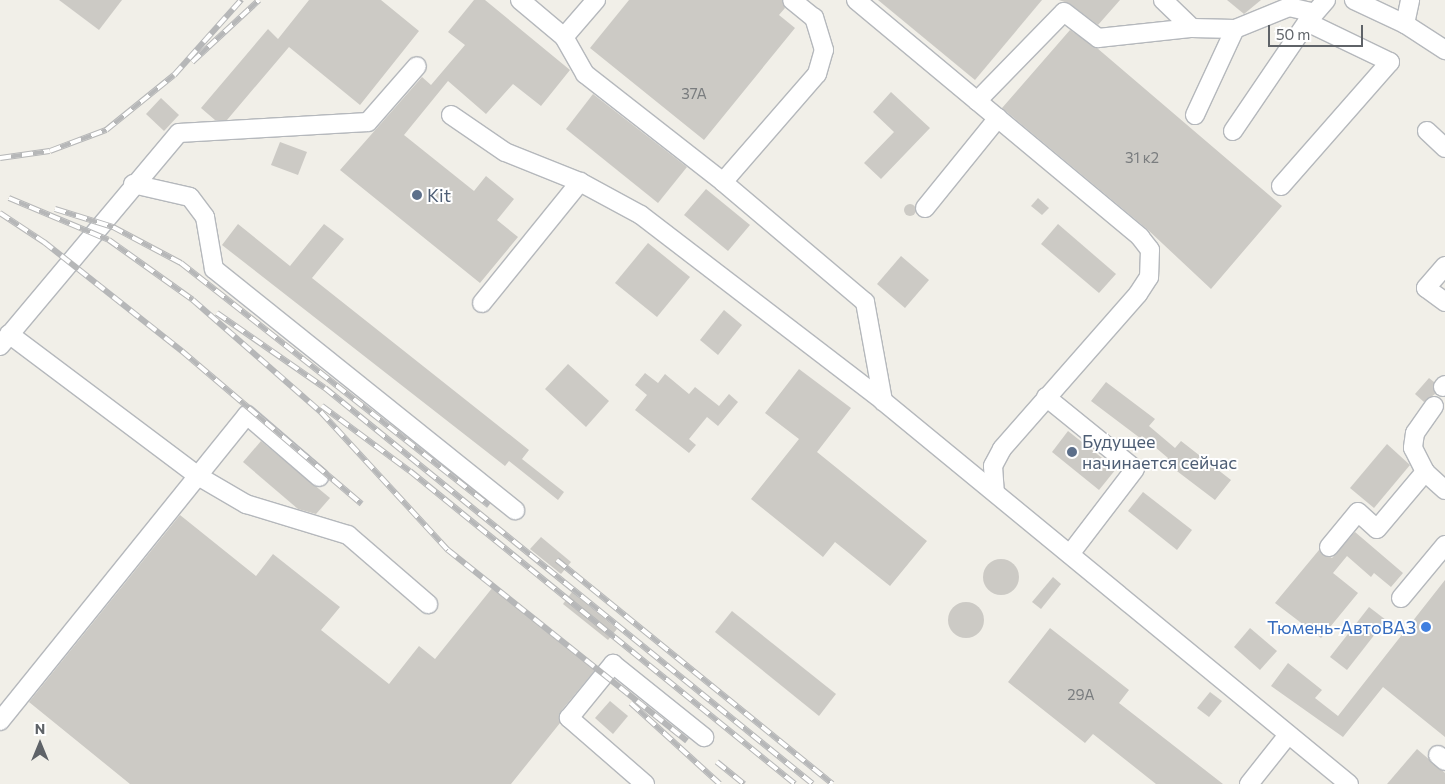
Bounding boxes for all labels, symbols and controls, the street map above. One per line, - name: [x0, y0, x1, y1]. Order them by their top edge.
- scale bar: [1270, 15, 1365, 47]
- text: 50 m: [1276, 25, 1310, 43]
- house number: 37А: [681, 85, 707, 103]
- house number: 31 к2: [1125, 149, 1159, 167]
- place label: Kit: [427, 184, 451, 206]
- marker: Kit: [411, 189, 423, 201]
- place label: Будущее начинается сейчас: [1082, 431, 1237, 474]
- marker: Будущее начинается сейчас: [1066, 446, 1078, 458]
- place label: Тюмень-АвтоВАЗ: [1267, 616, 1416, 638]
- marker: Тюмень-АвтоВАЗ: [1420, 621, 1432, 633]
- house number: 29А: [1067, 686, 1095, 704]
- north arrow: [15, 719, 65, 769]
- text: N: [35, 720, 45, 737]

